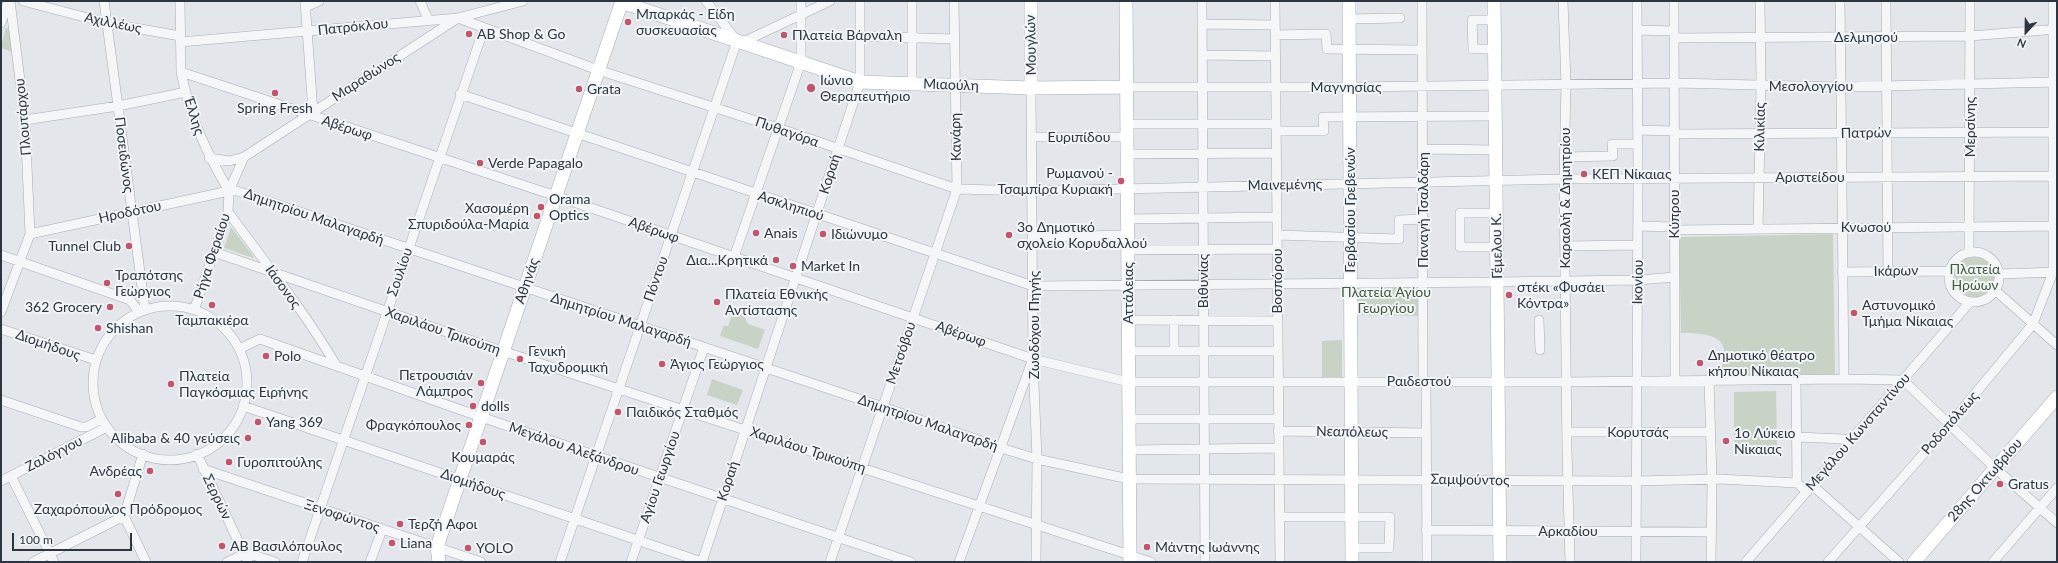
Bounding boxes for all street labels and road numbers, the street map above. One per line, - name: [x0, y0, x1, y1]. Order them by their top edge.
- street label: Αχιλλέως: [83, 9, 143, 37]
- street label: Πατρόκλου: [317, 15, 389, 39]
- street label: Μουγλών: [1022, 15, 1040, 75]
- street label: Δελμησού: [1834, 29, 1898, 45]
- street label: Μαραθώνος: [329, 49, 403, 105]
- street label: Μιαούλη: [923, 76, 979, 94]
- street label: Πλουτάρχου: [11, 78, 35, 156]
- street label: Μεσολογγίου: [1769, 78, 1853, 94]
- street label: Μαγνησίας: [1311, 79, 1381, 95]
- street label: Έλλης: [180, 95, 208, 137]
- street label: Μερσίνης: [1962, 97, 1978, 157]
- street label: Κιλικίας: [1751, 102, 1769, 152]
- street label: Αβέρωφ: [319, 112, 375, 144]
- street label: Πυθαγόρα: [753, 113, 821, 151]
- street label: Κανάρη: [947, 113, 965, 161]
- street label: Ποσειδώνος: [111, 116, 137, 194]
- street label: Πατρών: [1841, 124, 1891, 142]
- street label: Καραολή & Δημητρίου: [1557, 127, 1573, 269]
- street label: Ευριπίδου: [1048, 129, 1110, 145]
- street label: Γερβασίου Γρεβενών: [1342, 147, 1358, 273]
- street label: Κοραή: [816, 152, 844, 196]
- street label: Παναγή Τσαλδάρη: [1415, 152, 1431, 268]
- street label: Αριστείδου: [1775, 169, 1845, 185]
- street label: Μαινεμένης: [1248, 176, 1322, 194]
- street label: Δημητρίου Μαλαγαρδή: [242, 185, 386, 249]
- street label: Ασκληπιού: [756, 187, 826, 225]
- street label: Κύπρου: [1666, 190, 1682, 238]
- street label: Ηροδότου: [97, 197, 163, 227]
- street label: Ρήγα Φεραίου: [190, 211, 234, 301]
- street label: Γέμελου Κ.: [1488, 213, 1506, 279]
- street label: Αβέρωφ: [626, 214, 682, 246]
- street label: Κνωσού: [1841, 219, 1891, 235]
- street label: Σουλίου: [384, 245, 416, 299]
- street label: Βοσπόρου: [1269, 248, 1285, 314]
- street label: Πόντου: [640, 254, 672, 304]
- street label: Βιθυνίας: [1195, 254, 1211, 308]
- street label: Αθηνάς: [511, 256, 543, 306]
- street label: Ικονίου: [1629, 259, 1647, 305]
- street label: Ιάσονος: [262, 262, 304, 312]
- street label: Αττάλειας: [1120, 262, 1136, 324]
- street label: Ικάρων: [1874, 262, 1918, 280]
- street label: Ζωοδόχου Πηγής: [1026, 271, 1042, 379]
- street label: Δημητρίου Μαλαγαρδή: [548, 289, 694, 351]
- street label: Χαριλάου Τρικούπη: [383, 303, 503, 359]
- street label: Αβέρωφ: [933, 318, 989, 350]
- street label: Μετσόβου: [882, 319, 920, 387]
- street label: Διομήδους: [13, 326, 83, 364]
- street label: Μεγάλου Κωνσταντίνου: [1802, 370, 1914, 494]
- street label: Ραιδεστού: [1387, 373, 1451, 389]
- street label: Ροδοπόλεως: [1918, 388, 1982, 458]
- street label: Δημητρίου Μαλαγαρδή: [856, 391, 1000, 455]
- street label: Μεγάλου Αλεξάνδρου: [507, 419, 641, 479]
- street label: Χαριλάου Τρικούπη: [748, 423, 868, 477]
- street label: Νεαπόλεως: [1316, 423, 1388, 441]
- street label: Κορυτσάς: [1607, 424, 1669, 440]
- street label: Αγίου Γεωργίου: [636, 429, 684, 525]
- street label: Ζαλόγγου: [23, 432, 85, 476]
- street label: 28ης Οκτωβρίου: [1944, 435, 2026, 525]
- street label: Κοραή: [714, 459, 742, 503]
- street label: Διομήδους: [438, 465, 508, 503]
- street label: Σαμψούντος: [1430, 471, 1510, 489]
- street label: Σερρών: [199, 472, 235, 522]
- street label: Ξενοφώντος: [302, 496, 382, 536]
- street label: Αρκαδίου: [1538, 523, 1598, 539]

